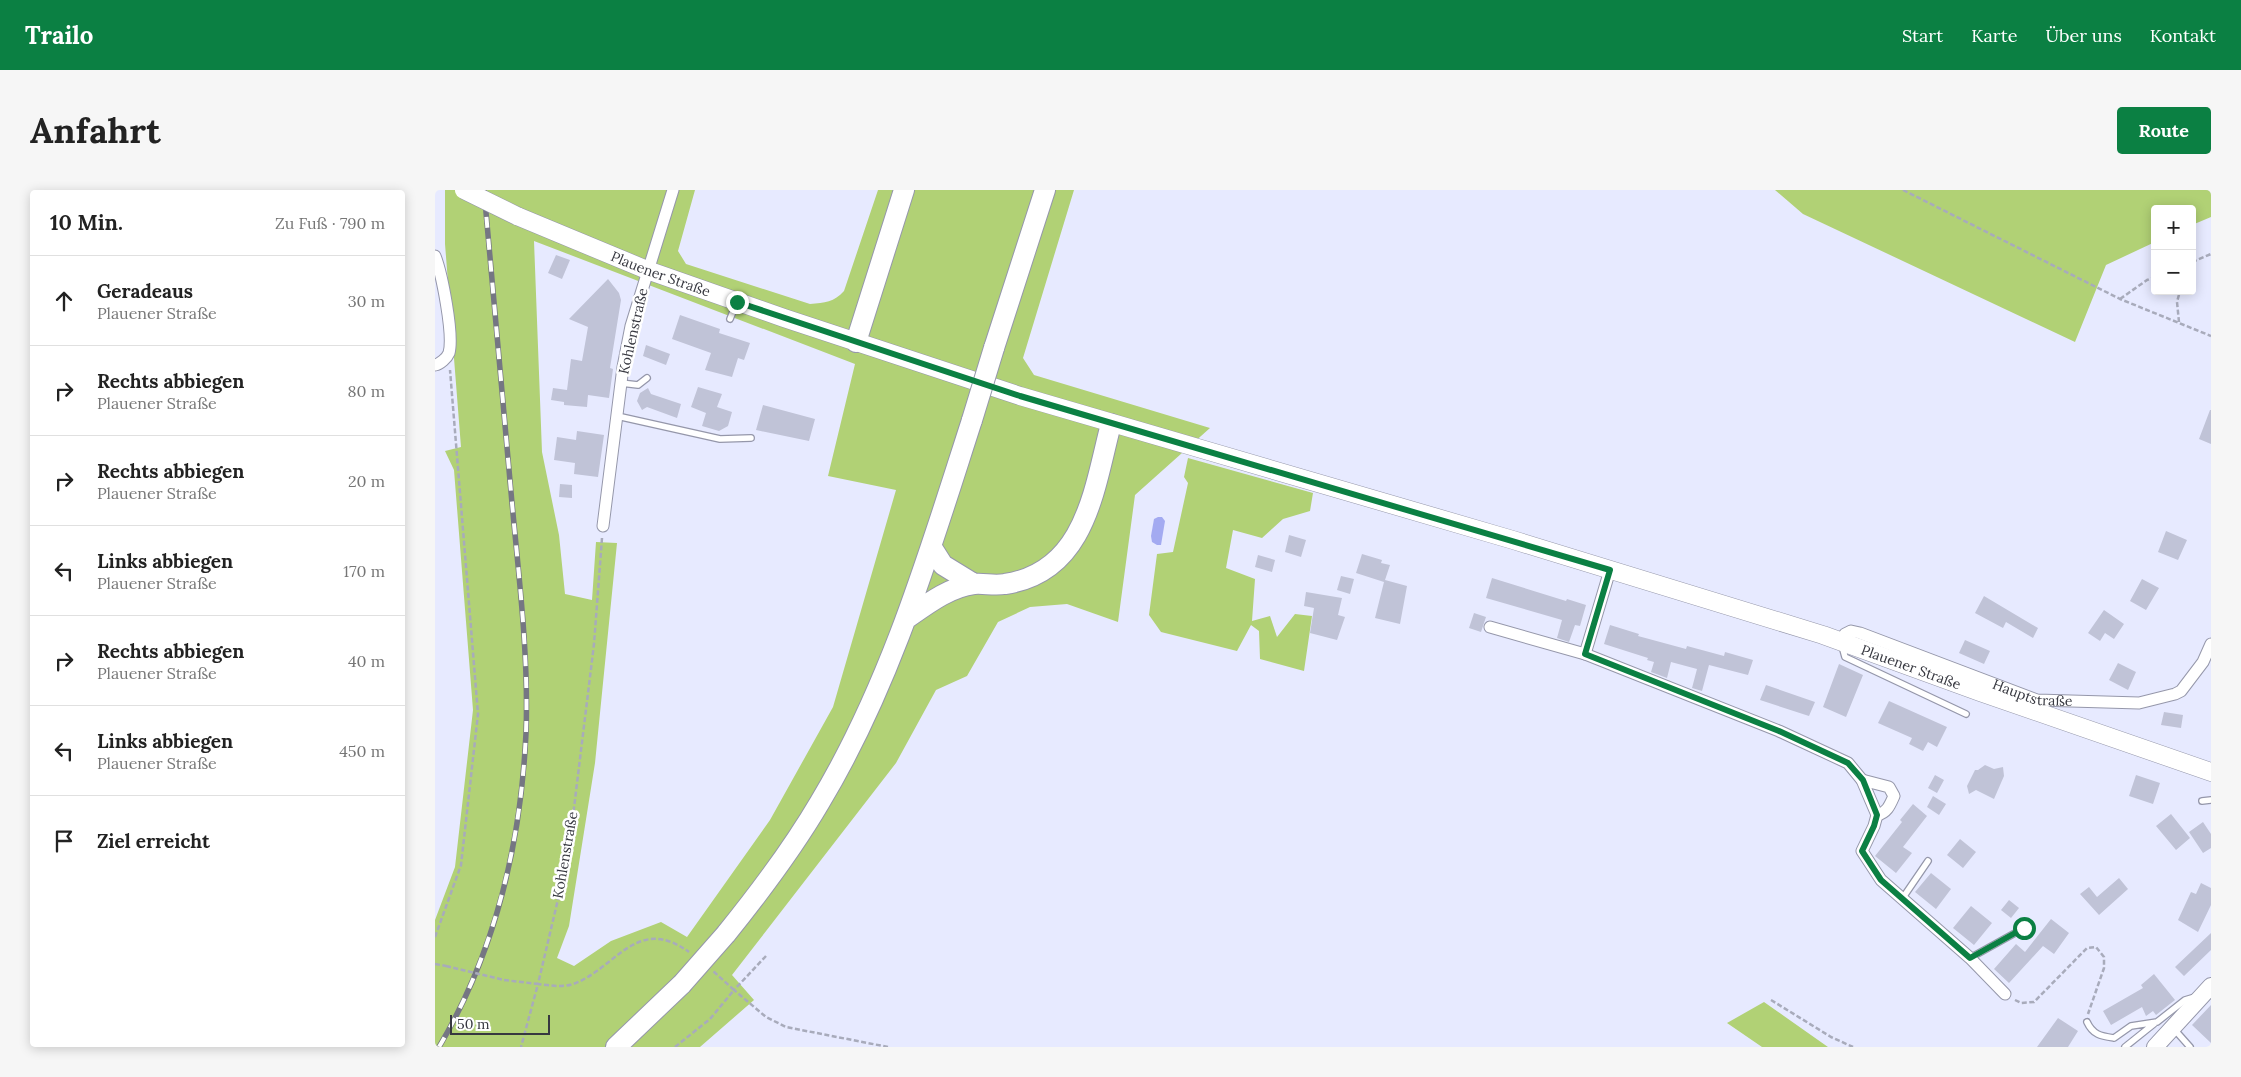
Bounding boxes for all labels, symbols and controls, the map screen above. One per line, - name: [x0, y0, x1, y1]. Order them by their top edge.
- text: Trailo: [25, 20, 93, 51]
- text: Start: [1902, 24, 1943, 47]
- text: Karte: [1971, 24, 2017, 47]
- text: Über uns: [2045, 24, 2122, 47]
- text: Kontakt: [2150, 24, 2216, 47]
- button: Route: [2117, 107, 2211, 154]
- text: Anfahrt: [30, 108, 161, 153]
- map controls: [2151, 205, 2196, 295]
- button: +: [2151, 205, 2196, 250]
- text: 10 Min.: [50, 209, 123, 236]
- text: Zu Fuß · 790 m: [275, 213, 385, 233]
- street label: Plauener Straße: [608, 247, 713, 301]
- button: −: [2151, 250, 2196, 295]
- text: Geradeaus: [97, 279, 193, 303]
- street label: Kohlenstraße: [614, 286, 652, 376]
- icon: ahead: [50, 287, 78, 315]
- text: 30 m: [348, 291, 385, 311]
- route end: [726, 291, 749, 314]
- text: Plauener Straße: [97, 303, 217, 323]
- text: Rechts abbiegen: [97, 369, 244, 393]
- icon: right: [50, 377, 78, 405]
- text: 80 m: [348, 381, 385, 401]
- text: Plauener Straße: [97, 393, 217, 413]
- text: Rechts abbiegen: [97, 459, 244, 483]
- icon: right: [50, 467, 78, 495]
- text: 20 m: [348, 471, 385, 491]
- text: Plauener Straße: [97, 483, 217, 503]
- text: Links abbiegen: [97, 549, 233, 573]
- icon: left: [50, 557, 78, 585]
- text: 170 m: [343, 561, 385, 581]
- text: Plauener Straße: [97, 573, 217, 593]
- text: Rechts abbiegen: [97, 639, 244, 663]
- street label: Plauener Straße: [1859, 641, 1964, 693]
- icon: right: [50, 647, 78, 675]
- text: 40 m: [348, 651, 385, 671]
- text: Plauener Straße: [97, 663, 217, 683]
- street label: Hauptstraße: [1990, 675, 2073, 710]
- text: Links abbiegen: [97, 729, 233, 753]
- icon: left: [50, 737, 78, 765]
- text: 450 m: [339, 741, 385, 761]
- text: Plauener Straße: [97, 753, 217, 773]
- street label: Kohlenstraße: [548, 810, 582, 900]
- icon: arrive: [50, 827, 78, 855]
- text: Ziel erreicht: [97, 829, 210, 853]
- route start: [2013, 917, 2036, 940]
- scale bar: [450, 1012, 550, 1035]
- text: 50 m: [457, 1015, 490, 1033]

